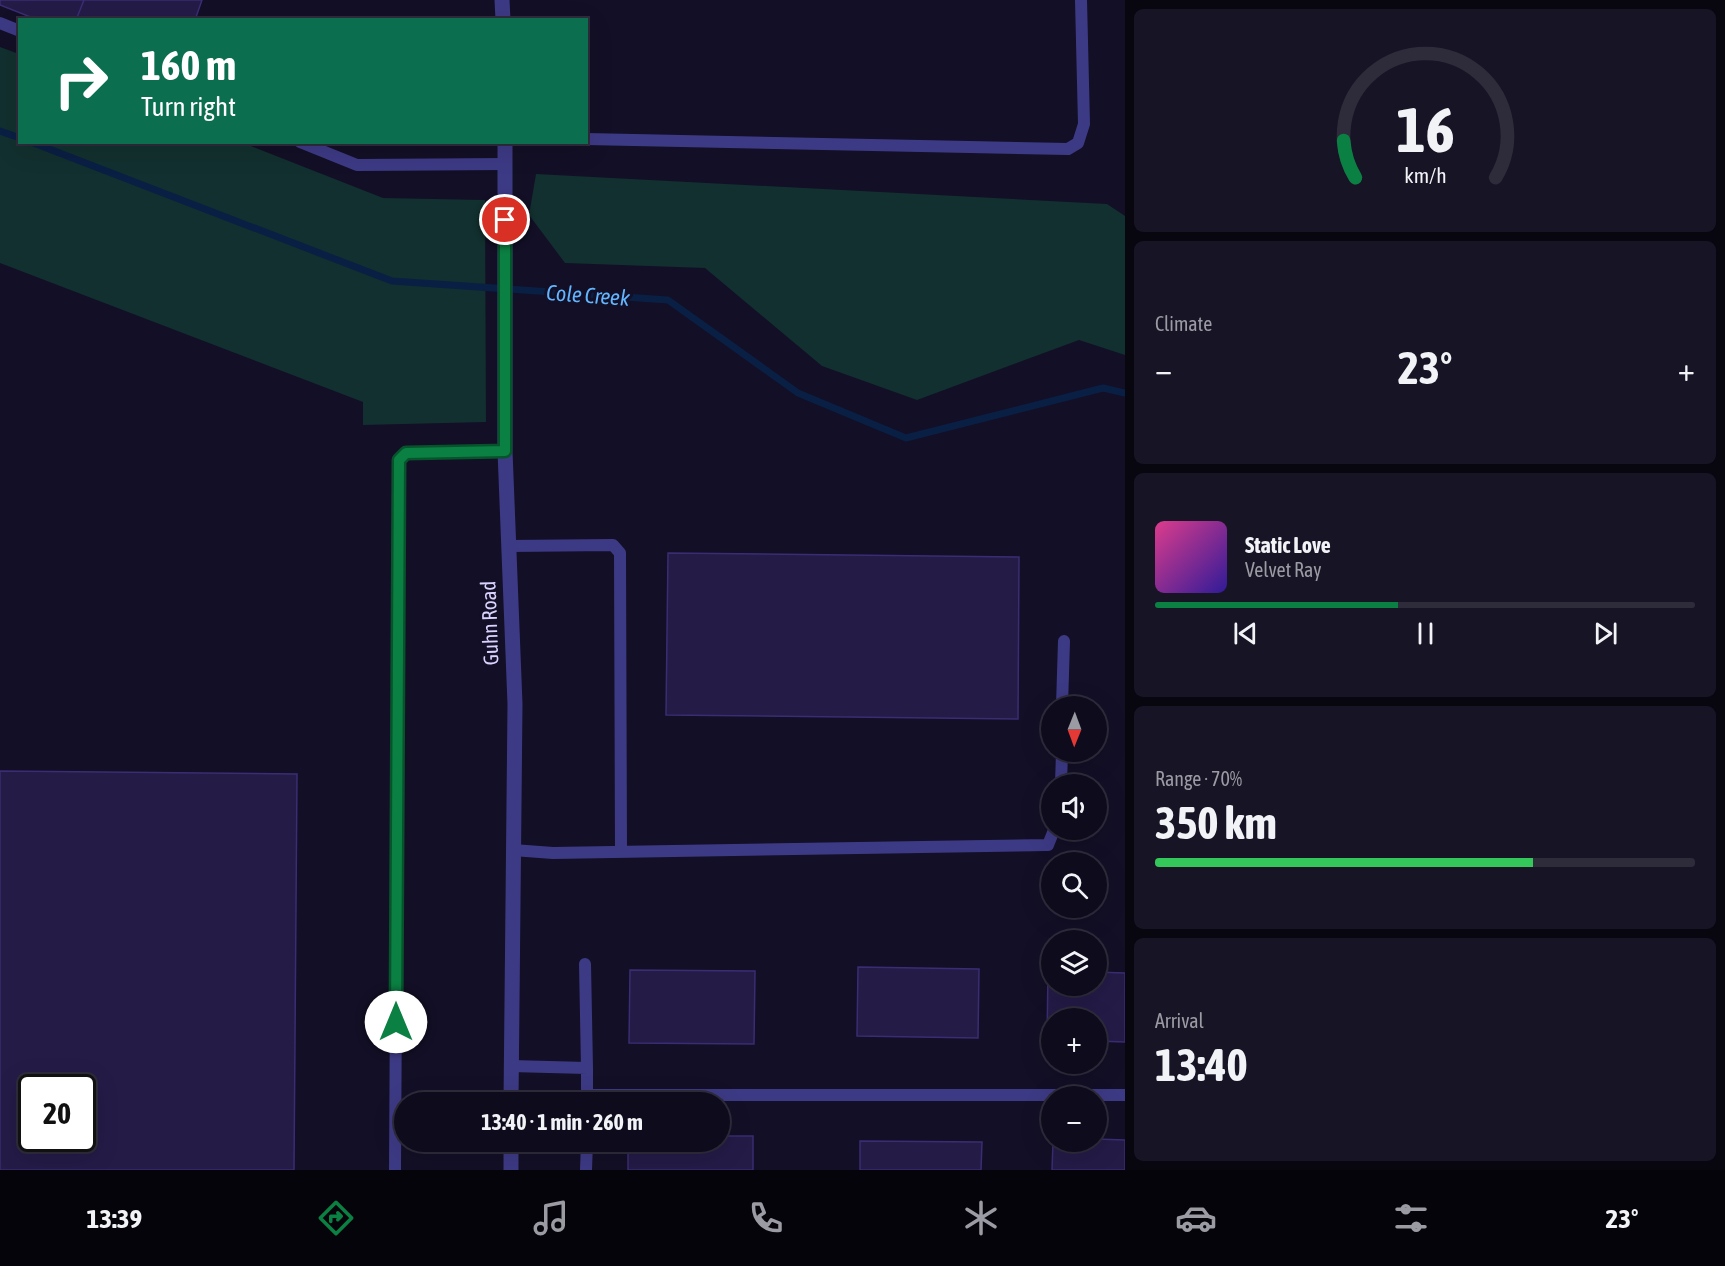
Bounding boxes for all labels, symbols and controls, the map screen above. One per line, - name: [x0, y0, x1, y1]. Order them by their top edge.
- text: 160 m: [141, 41, 236, 89]
- icon: right: [42, 42, 120, 120]
- text: Turn right: [141, 91, 236, 122]
- text: 16: [1396, 94, 1454, 165]
- text: km/h: [1404, 163, 1446, 188]
- pin: [479, 194, 530, 245]
- icon: arrive: [488, 203, 521, 236]
- water label: Cole Creek: [545, 279, 631, 311]
- text: Climate: [1155, 312, 1212, 335]
- text: 23°: [1398, 342, 1452, 394]
- text: −: [1155, 350, 1172, 388]
- text: +: [1678, 350, 1695, 388]
- text: Static Love: [1245, 532, 1331, 558]
- text: Velvet Ray: [1245, 558, 1322, 581]
- street label: Guhn Road: [476, 580, 502, 666]
- icon: previous: [1229, 617, 1262, 650]
- icon: pause: [1409, 617, 1442, 650]
- icon: next: [1589, 617, 1622, 650]
- north arrow: [1041, 696, 1107, 762]
- map controls: [1041, 696, 1107, 1152]
- text: Range · 70%: [1155, 767, 1242, 790]
- button: sound: [1041, 774, 1107, 840]
- text: 350 km: [1155, 797, 1277, 849]
- button: search: [1041, 852, 1107, 918]
- button: layers: [1041, 930, 1107, 996]
- position arrow: [364, 990, 428, 1054]
- button: +: [1041, 1008, 1107, 1074]
- text: Arrival: [1155, 1009, 1204, 1032]
- text: 13:40: [1155, 1039, 1248, 1091]
- speed limit sign: 20: [18, 1074, 96, 1152]
- button: −: [1041, 1086, 1107, 1152]
- text: 13:40 · 1 min · 260 m: [481, 1109, 643, 1135]
- icon: directions: [315, 1197, 357, 1239]
- icon: music: [530, 1197, 572, 1239]
- icon: phone: [745, 1197, 787, 1239]
- icon: climate: [960, 1197, 1002, 1239]
- icon: car: [1175, 1197, 1217, 1239]
- icon: filters: [1390, 1197, 1432, 1239]
- text: 13:39: [87, 1203, 142, 1234]
- text: 23°: [1606, 1203, 1638, 1234]

